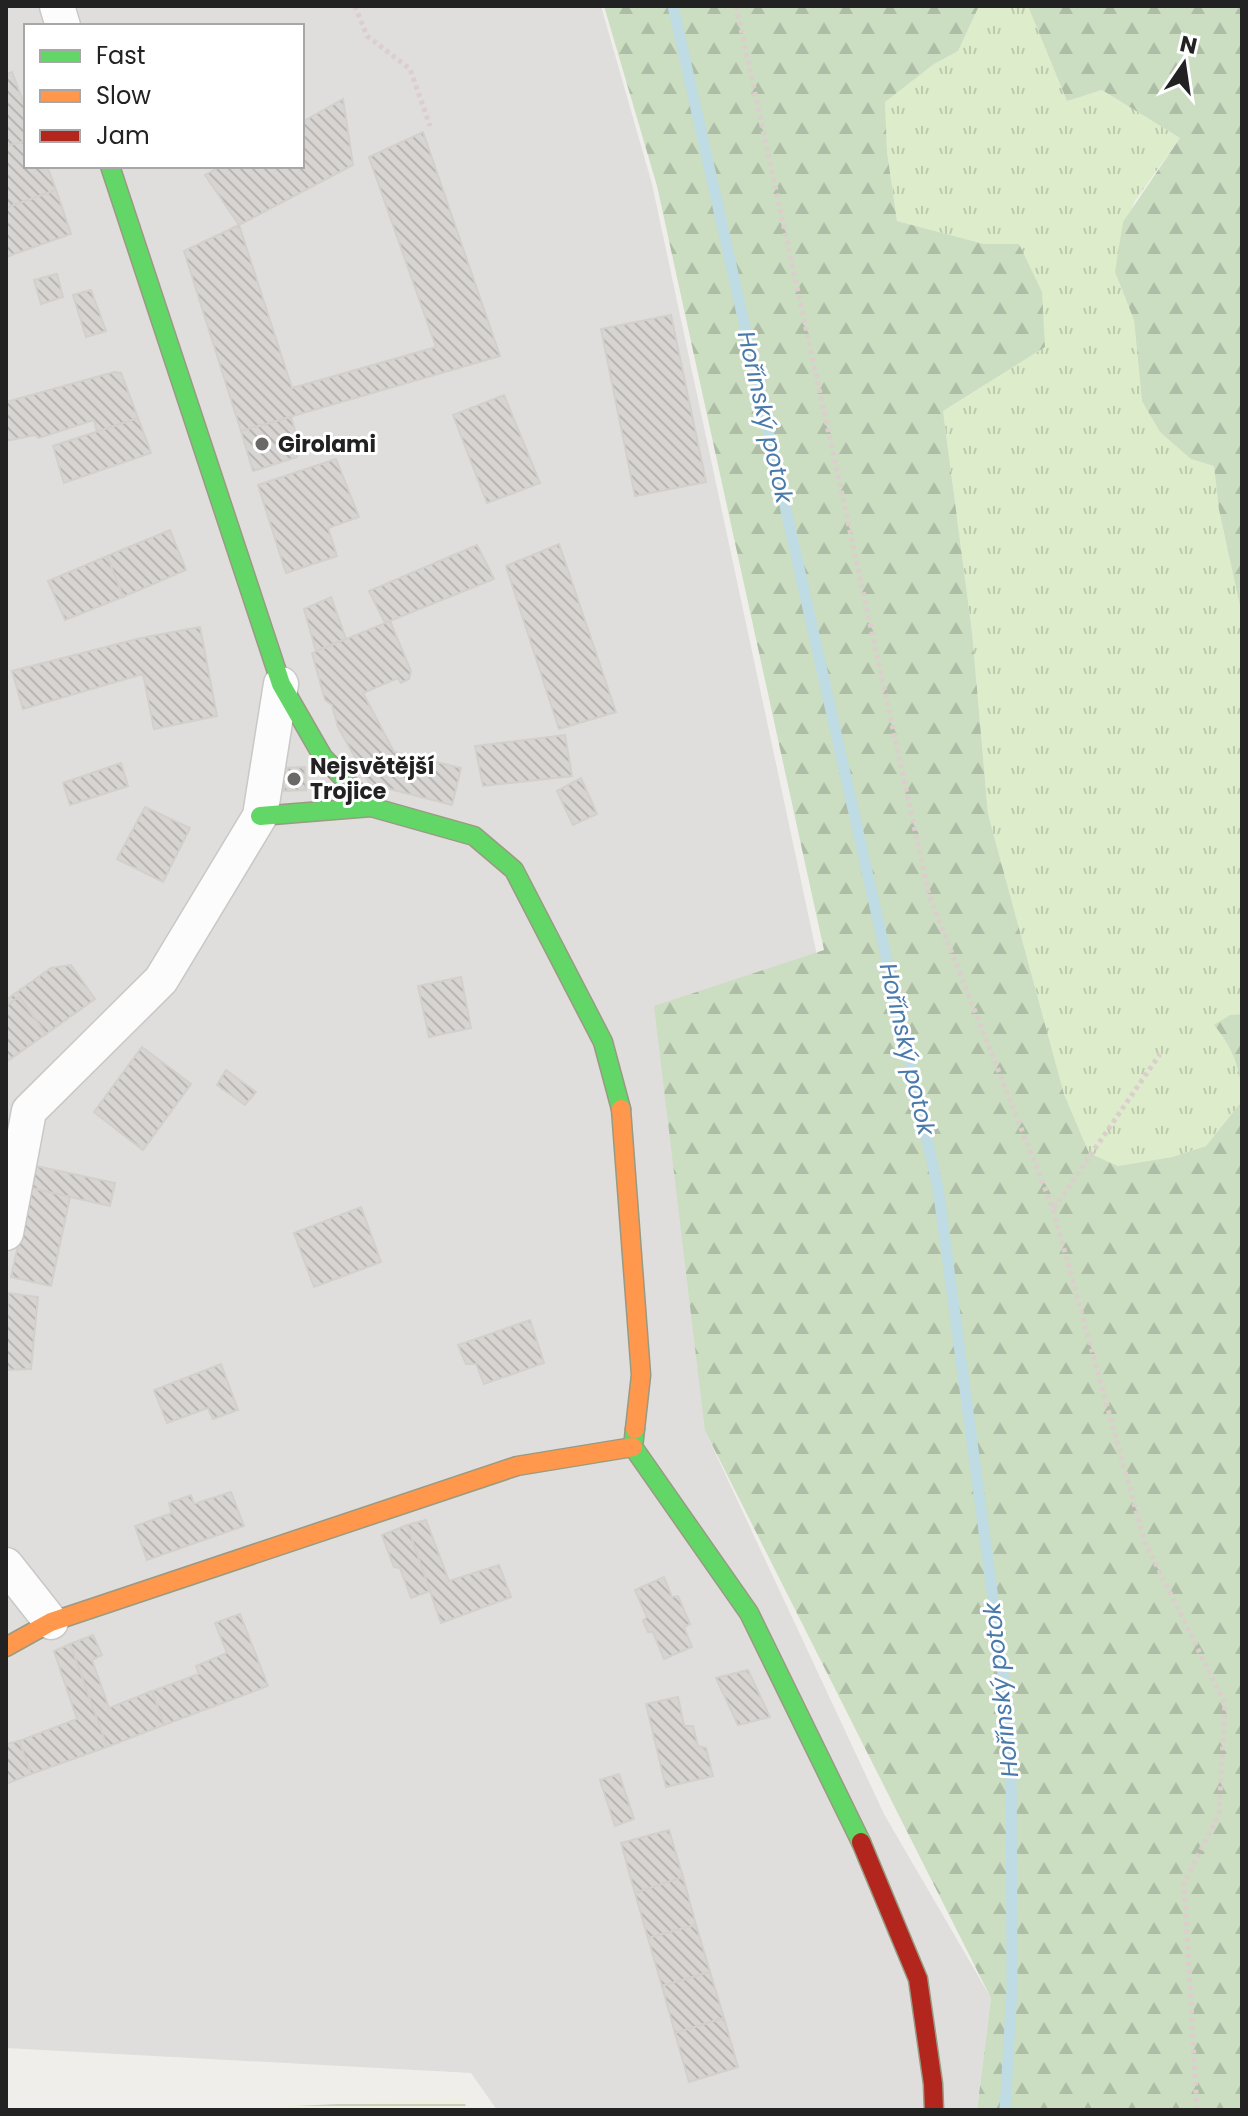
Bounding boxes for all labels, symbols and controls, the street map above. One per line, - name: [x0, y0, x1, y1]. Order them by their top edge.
- legend: [24, 24, 304, 168]
- north arrow: [1144, 24, 1224, 104]
- text: N: [1177, 28, 1200, 62]
- text: Fast: [96, 39, 146, 72]
- text: Slow: [96, 79, 151, 112]
- text: Jam: [96, 119, 150, 152]
- water label: Hořínský potok: [730, 328, 802, 508]
- place label: Girolami: [278, 429, 376, 460]
- marker: Girolami: [253, 435, 271, 453]
- place label: Nejsvětější Trojice: [310, 751, 434, 807]
- marker: Nejsvětější Trojice: [285, 770, 303, 788]
- water label: Hořínský potok: [872, 960, 944, 1140]
- water label: Hořínský potok: [975, 1599, 1026, 1779]

